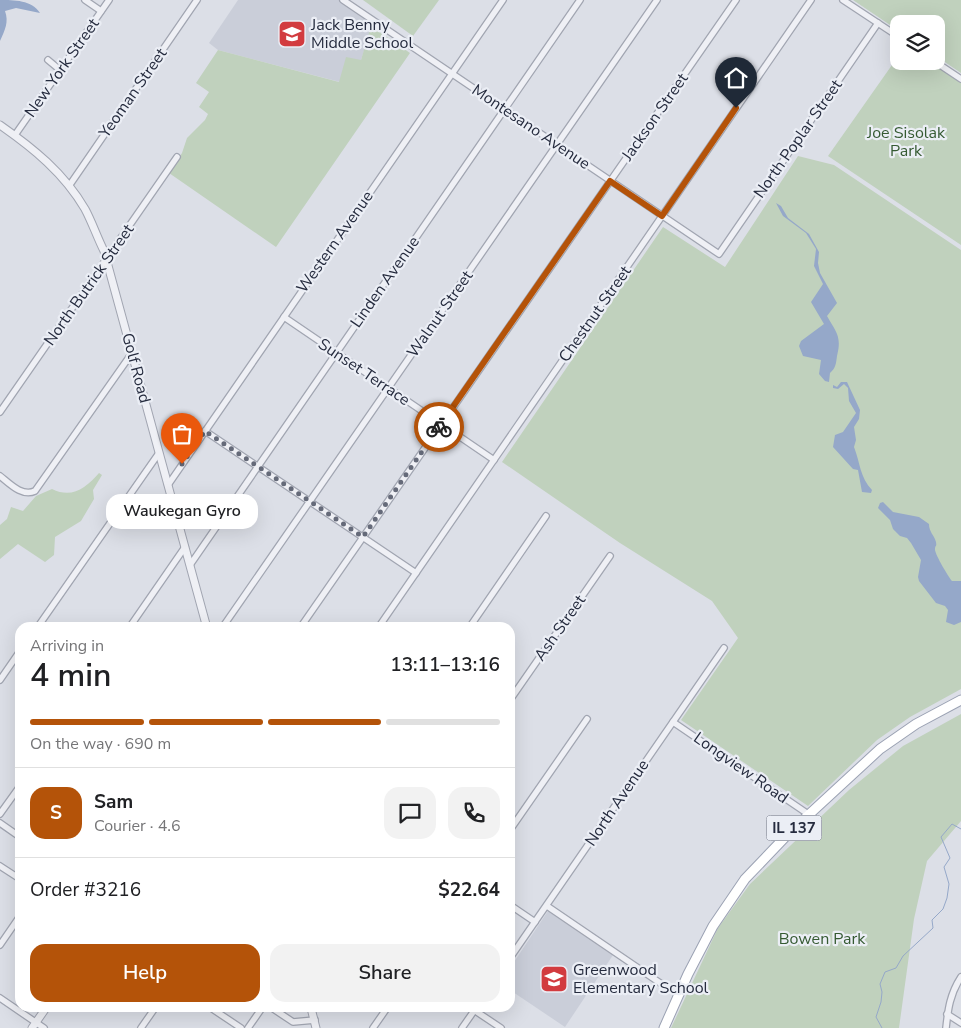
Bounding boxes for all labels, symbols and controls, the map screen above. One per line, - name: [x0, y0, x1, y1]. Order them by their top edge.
- street label: New York Street: [20, 14, 105, 122]
- place label: Jack Benny Middle School: [310, 14, 413, 54]
- map controls: [890, 15, 945, 70]
- button: layers: [890, 15, 945, 70]
- school or university icon: Jack Benny Middle School: [277, 19, 307, 49]
- street label: Yeoman Street: [93, 43, 172, 143]
- pin: [715, 57, 757, 108]
- icon: home: [722, 64, 750, 92]
- street label: Jackson Street: [616, 68, 694, 166]
- street label: North Poplar Street: [749, 75, 847, 203]
- street label: Montesano Avenue: [467, 79, 595, 175]
- park label: Joe Sisolak Park: [866, 122, 946, 162]
- street label: Western Avenue: [292, 186, 378, 298]
- street label: North Butrick Street: [39, 220, 139, 350]
- street label: Linden Avenue: [345, 232, 425, 332]
- street label: Chestnut Street: [554, 261, 637, 367]
- street label: Walnut Street: [402, 266, 478, 362]
- street label: Golf Road: [116, 330, 156, 406]
- street label: Sunset Terrace: [314, 333, 414, 411]
- courier: [414, 402, 464, 452]
- pin: [161, 413, 203, 464]
- icon: bike: [425, 413, 453, 441]
- icon: bag: [168, 420, 196, 448]
- callout: Waukegan Gyro: [106, 494, 258, 529]
- text: Waukegan Gyro: [123, 500, 241, 522]
- street label: Ash Street: [529, 590, 591, 665]
- text: Arriving in: [30, 635, 104, 657]
- text: 13:11–13:16: [390, 652, 500, 678]
- text: 4 min: [30, 654, 112, 697]
- street label: Longview Road: [689, 727, 793, 809]
- text: On the way · 690 m: [30, 733, 171, 755]
- street label: North Avenue: [580, 755, 654, 851]
- button: chat: [384, 787, 436, 839]
- button: phone: [448, 787, 500, 839]
- text: Sam: [94, 789, 133, 815]
- text: S: [50, 800, 62, 826]
- text: Courier · 4.6: [94, 815, 180, 837]
- road number: IL 137: [766, 816, 822, 840]
- text: Order #3216: [30, 877, 141, 903]
- text: $22.64: [438, 877, 500, 903]
- park label: Bowen Park: [779, 928, 866, 950]
- button: Help: [30, 944, 260, 1002]
- button: Share: [270, 944, 500, 1002]
- place label: Greenwood Elementary School: [573, 959, 709, 999]
- school or university icon: Greenwood Elementary School: [539, 964, 569, 994]

